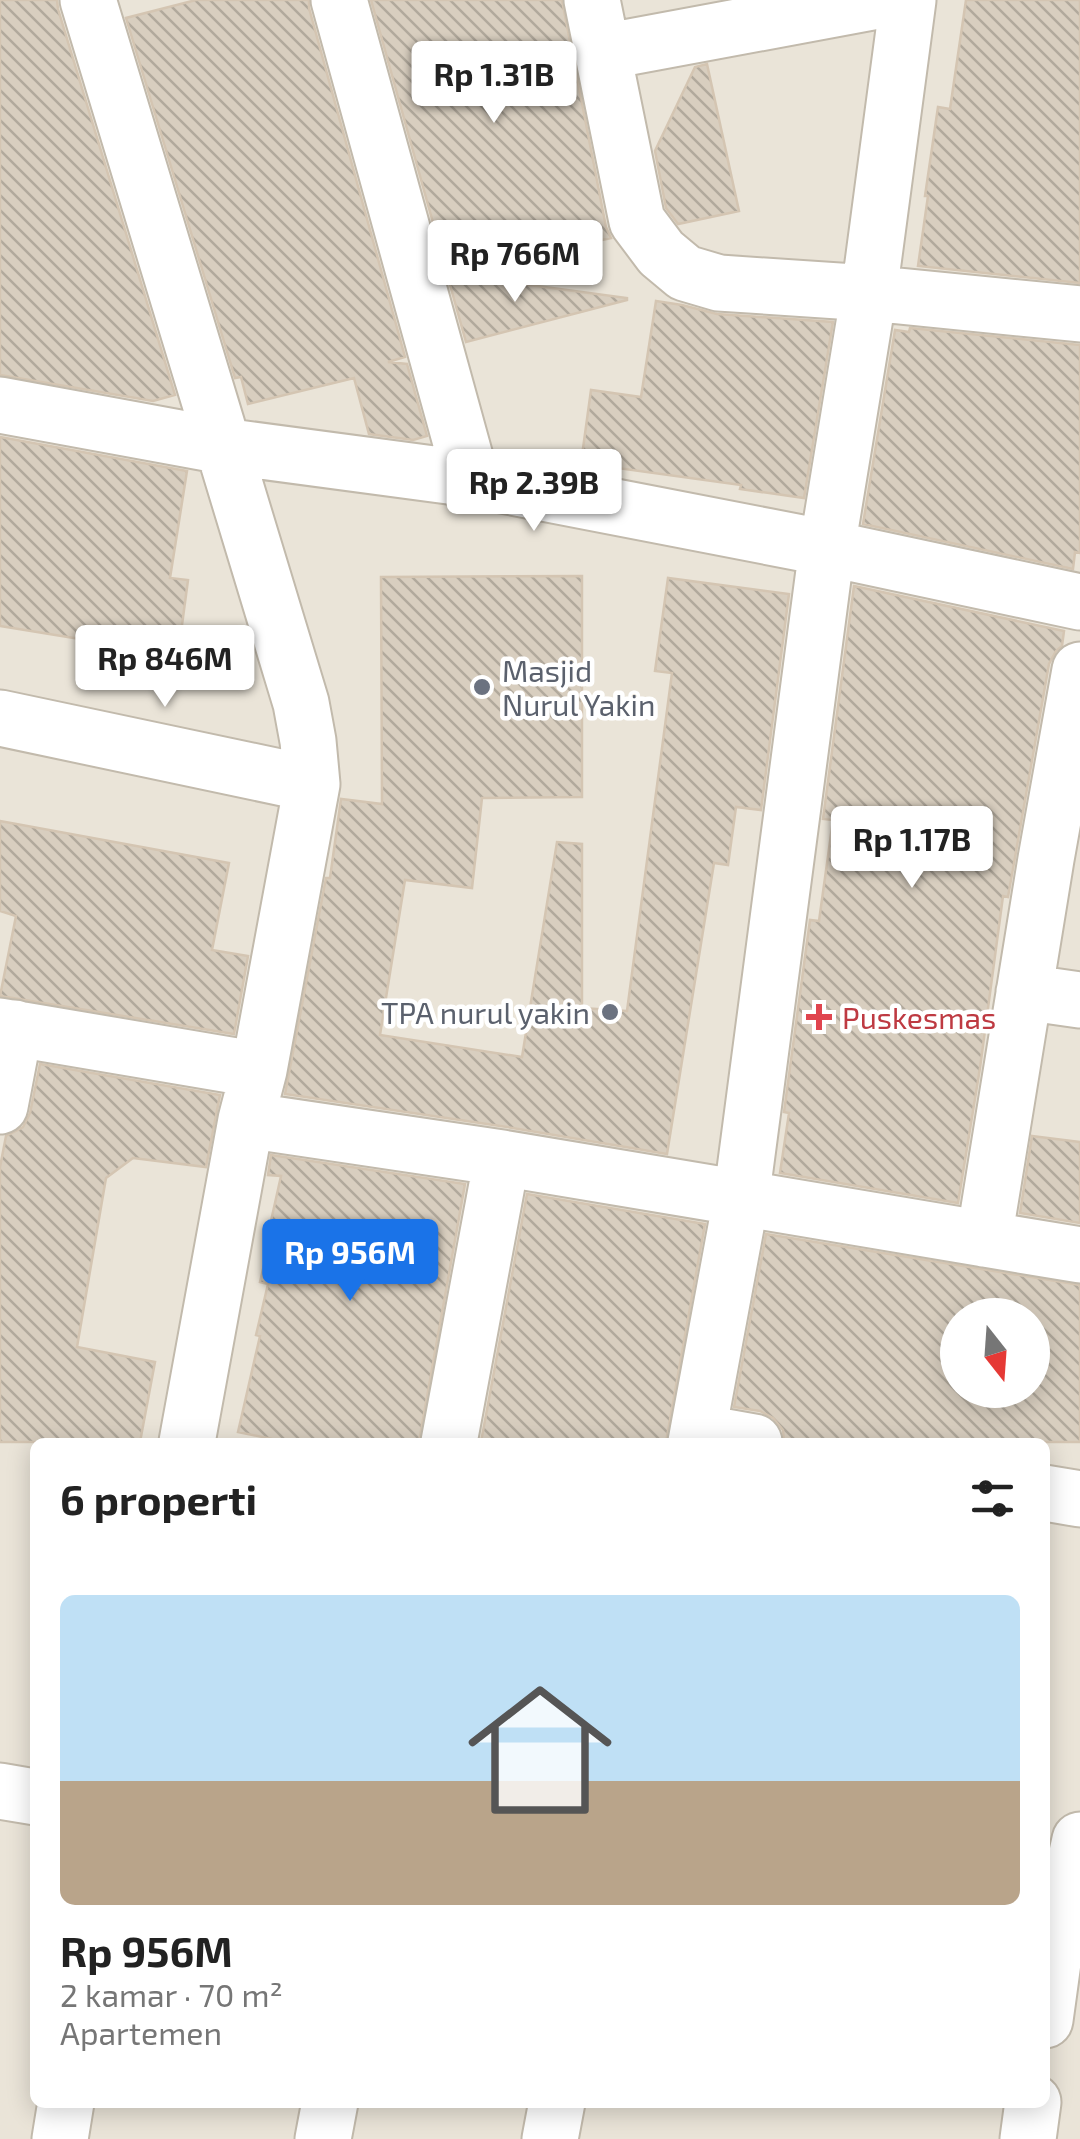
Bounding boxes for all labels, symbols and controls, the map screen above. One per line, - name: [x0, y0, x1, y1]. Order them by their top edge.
- pin: Rp 1.31B: [391, 41, 597, 126]
- text: Rp 1.31B: [434, 54, 554, 92]
- pin: Rp 766M: [423, 220, 607, 305]
- text: Rp 766M: [450, 233, 580, 271]
- pin: Rp 2.39B: [431, 449, 637, 534]
- text: Rp 2.39B: [469, 462, 599, 500]
- pin: Rp 846M: [73, 625, 257, 710]
- text: Rp 846M: [97, 638, 233, 676]
- place label: Masjid Nurul Yakin: [502, 652, 655, 722]
- marker: Masjid Nurul Yakin: [471, 676, 493, 698]
- pin: Rp 1.17B: [809, 806, 1015, 891]
- text: Rp 1.17B: [853, 819, 971, 857]
- place label: TPA nurul yakin: [381, 994, 590, 1030]
- place label: Puskesmas: [842, 999, 996, 1035]
- marker: TPA nurul yakin: [599, 1001, 621, 1023]
- marker: Puskesmas: [806, 1004, 832, 1030]
- pin: Rp 956M: [258, 1219, 442, 1304]
- text: Rp 956M: [284, 1232, 416, 1270]
- north arrow: [940, 1298, 1050, 1408]
- map controls: [940, 1298, 1050, 1408]
- icon: filters: [965, 1471, 1020, 1526]
- text: 6 properti: [60, 1473, 257, 1523]
- icon: home: [450, 1660, 630, 1840]
- text: Rp 956M: [60, 1925, 233, 1975]
- text: 2 kamar · 70 m²: [60, 1975, 283, 2013]
- text: Apartemen: [60, 2013, 222, 2051]

